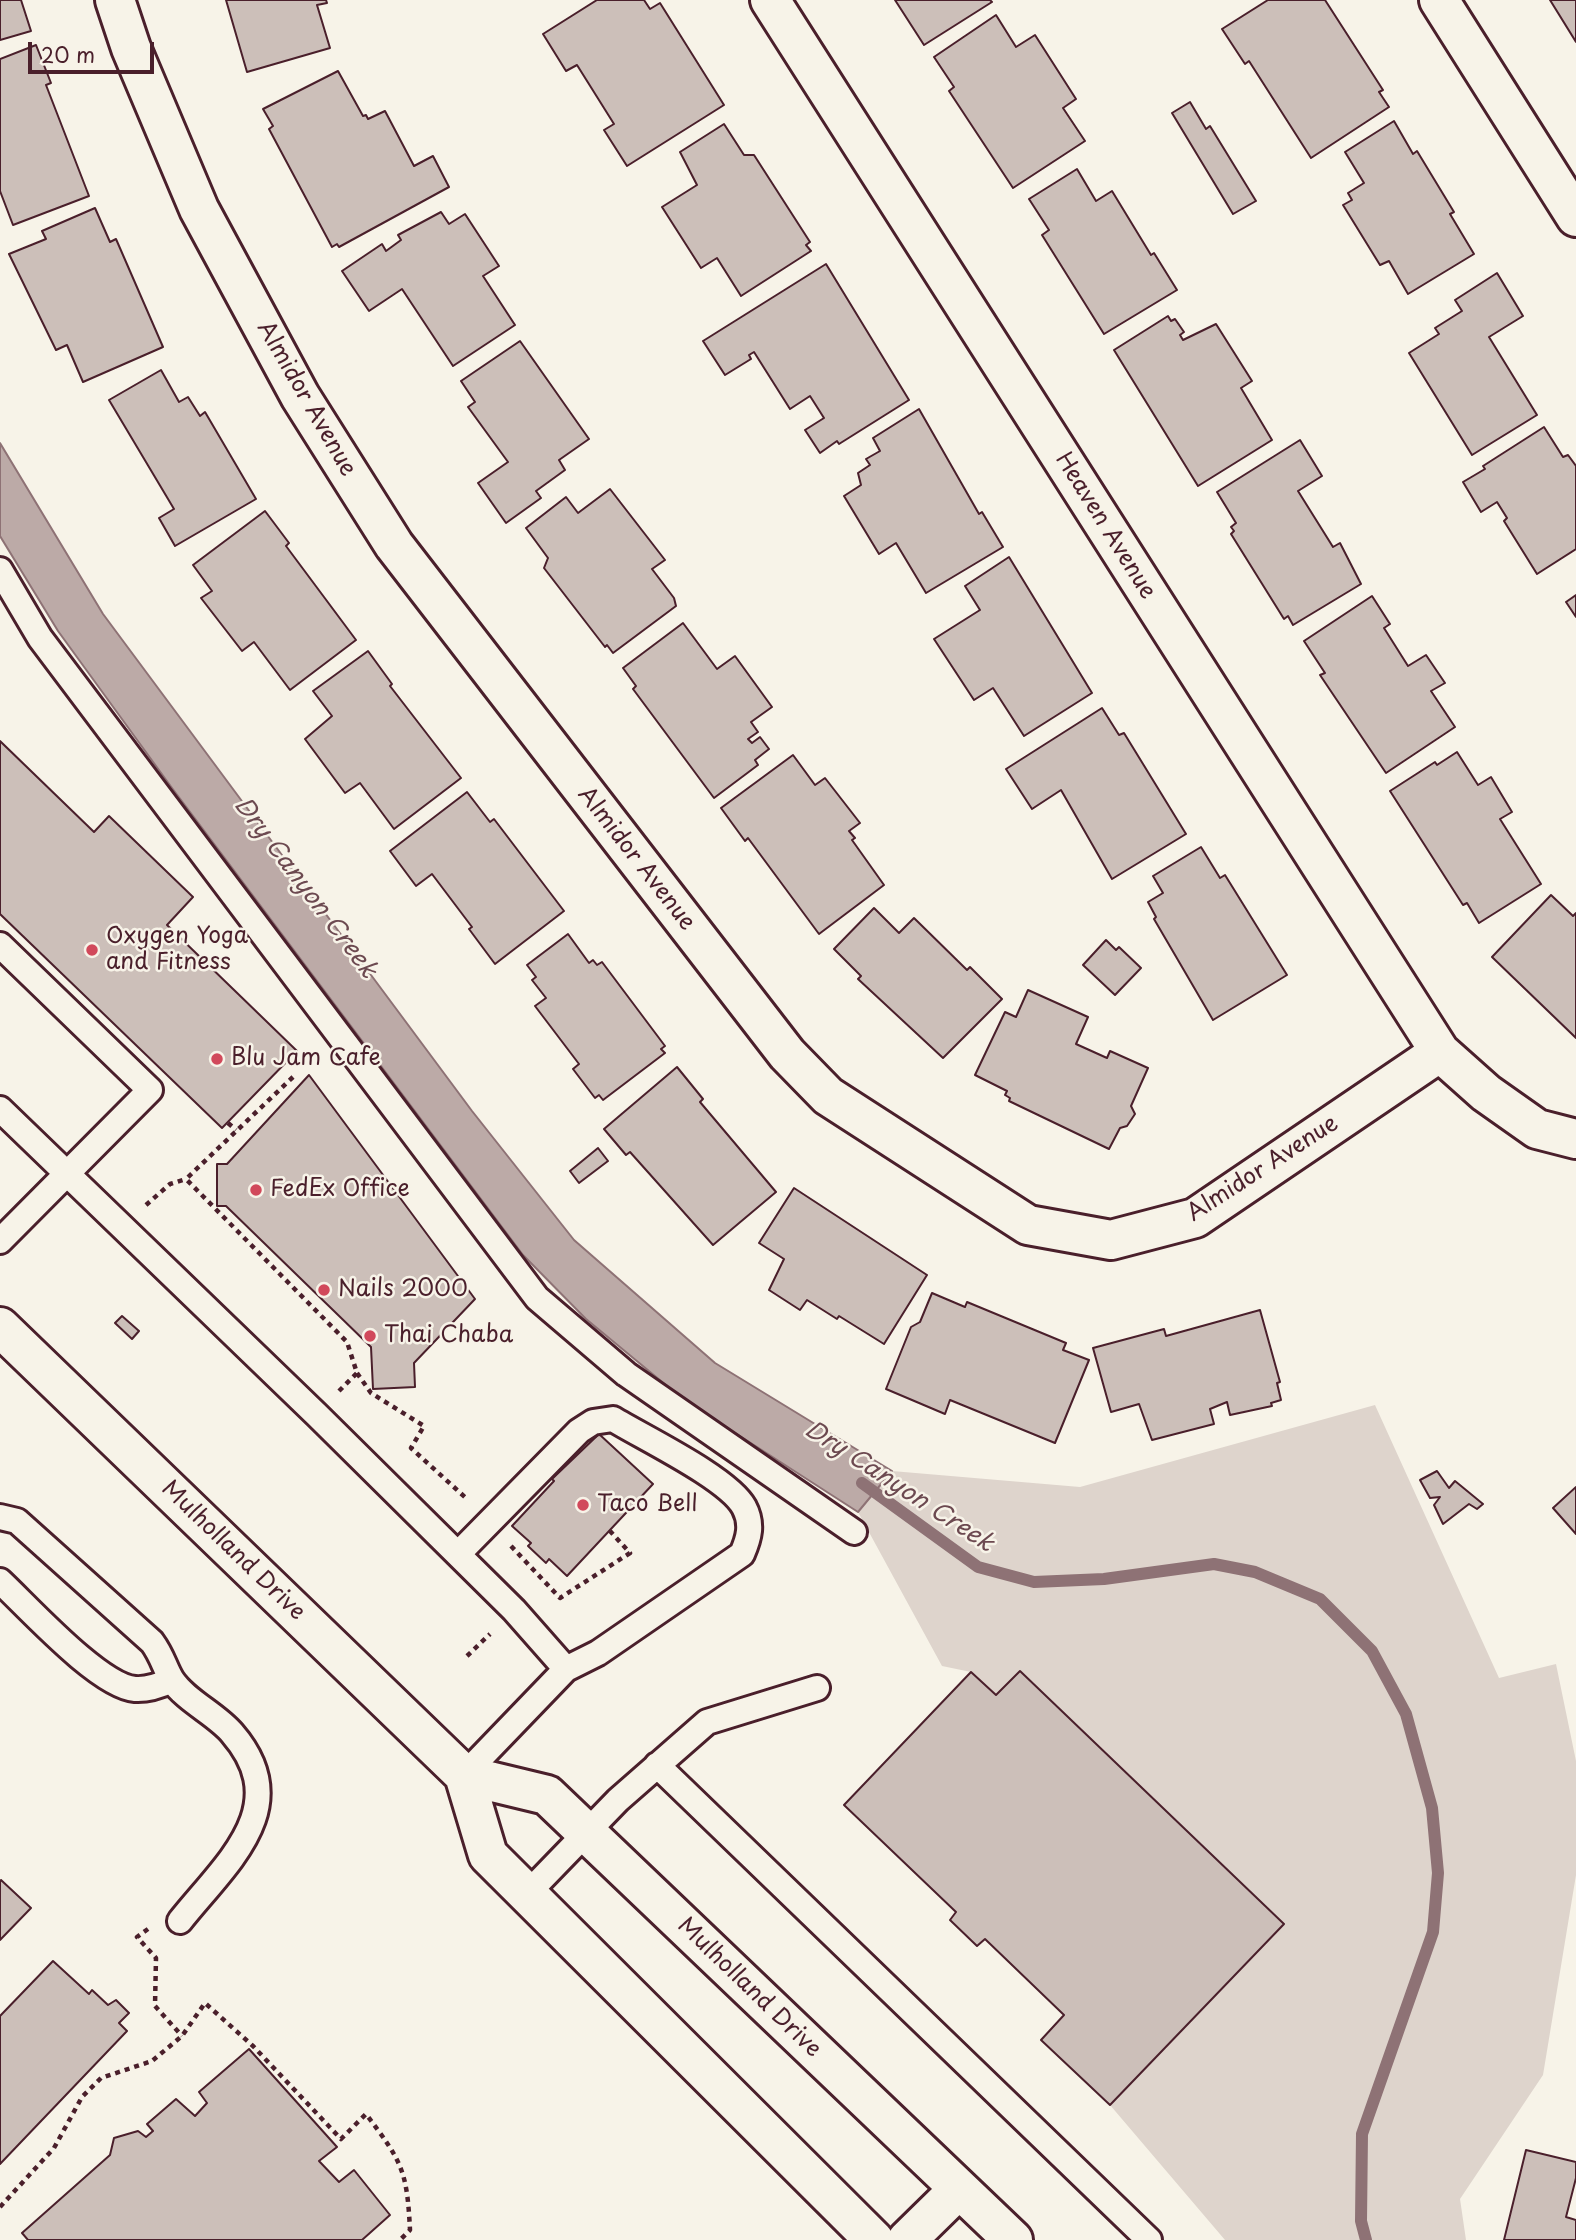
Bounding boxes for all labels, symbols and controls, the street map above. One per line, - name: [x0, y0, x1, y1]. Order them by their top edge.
- scale bar: [32, 28, 158, 72]
- text: 20 m: [41, 38, 95, 70]
- street label: Almidor Avenue: [250, 317, 362, 481]
- street label: Heaven Avenue: [1049, 448, 1161, 604]
- street label: Almidor Avenue: [571, 782, 701, 936]
- water label: Dry Canyon Creek: [228, 792, 382, 984]
- place label: Oxygen Yoga and Fitness: [106, 923, 248, 977]
- marker: Oxygen Yoga and Fitness: [84, 942, 100, 958]
- place label: Blu Jam Cafe: [231, 1045, 381, 1073]
- marker: Blu Jam Cafe: [209, 1051, 225, 1067]
- street label: Almidor Avenue: [1182, 1110, 1344, 1228]
- place label: FedEx Office: [270, 1176, 410, 1204]
- marker: FedEx Office: [248, 1182, 264, 1198]
- place label: Nails 2000: [338, 1276, 468, 1304]
- marker: Nails 2000: [316, 1282, 332, 1298]
- place label: Thai Chaba: [384, 1322, 513, 1350]
- marker: Thai Chaba: [362, 1328, 378, 1344]
- water label: Dry Canyon Creek: [799, 1415, 999, 1559]
- street label: Mulholland Drive: [155, 1475, 311, 1627]
- place label: Taco Bell: [597, 1491, 698, 1519]
- marker: Taco Bell: [575, 1497, 591, 1513]
- street label: Mulholland Drive: [671, 1912, 827, 2064]

